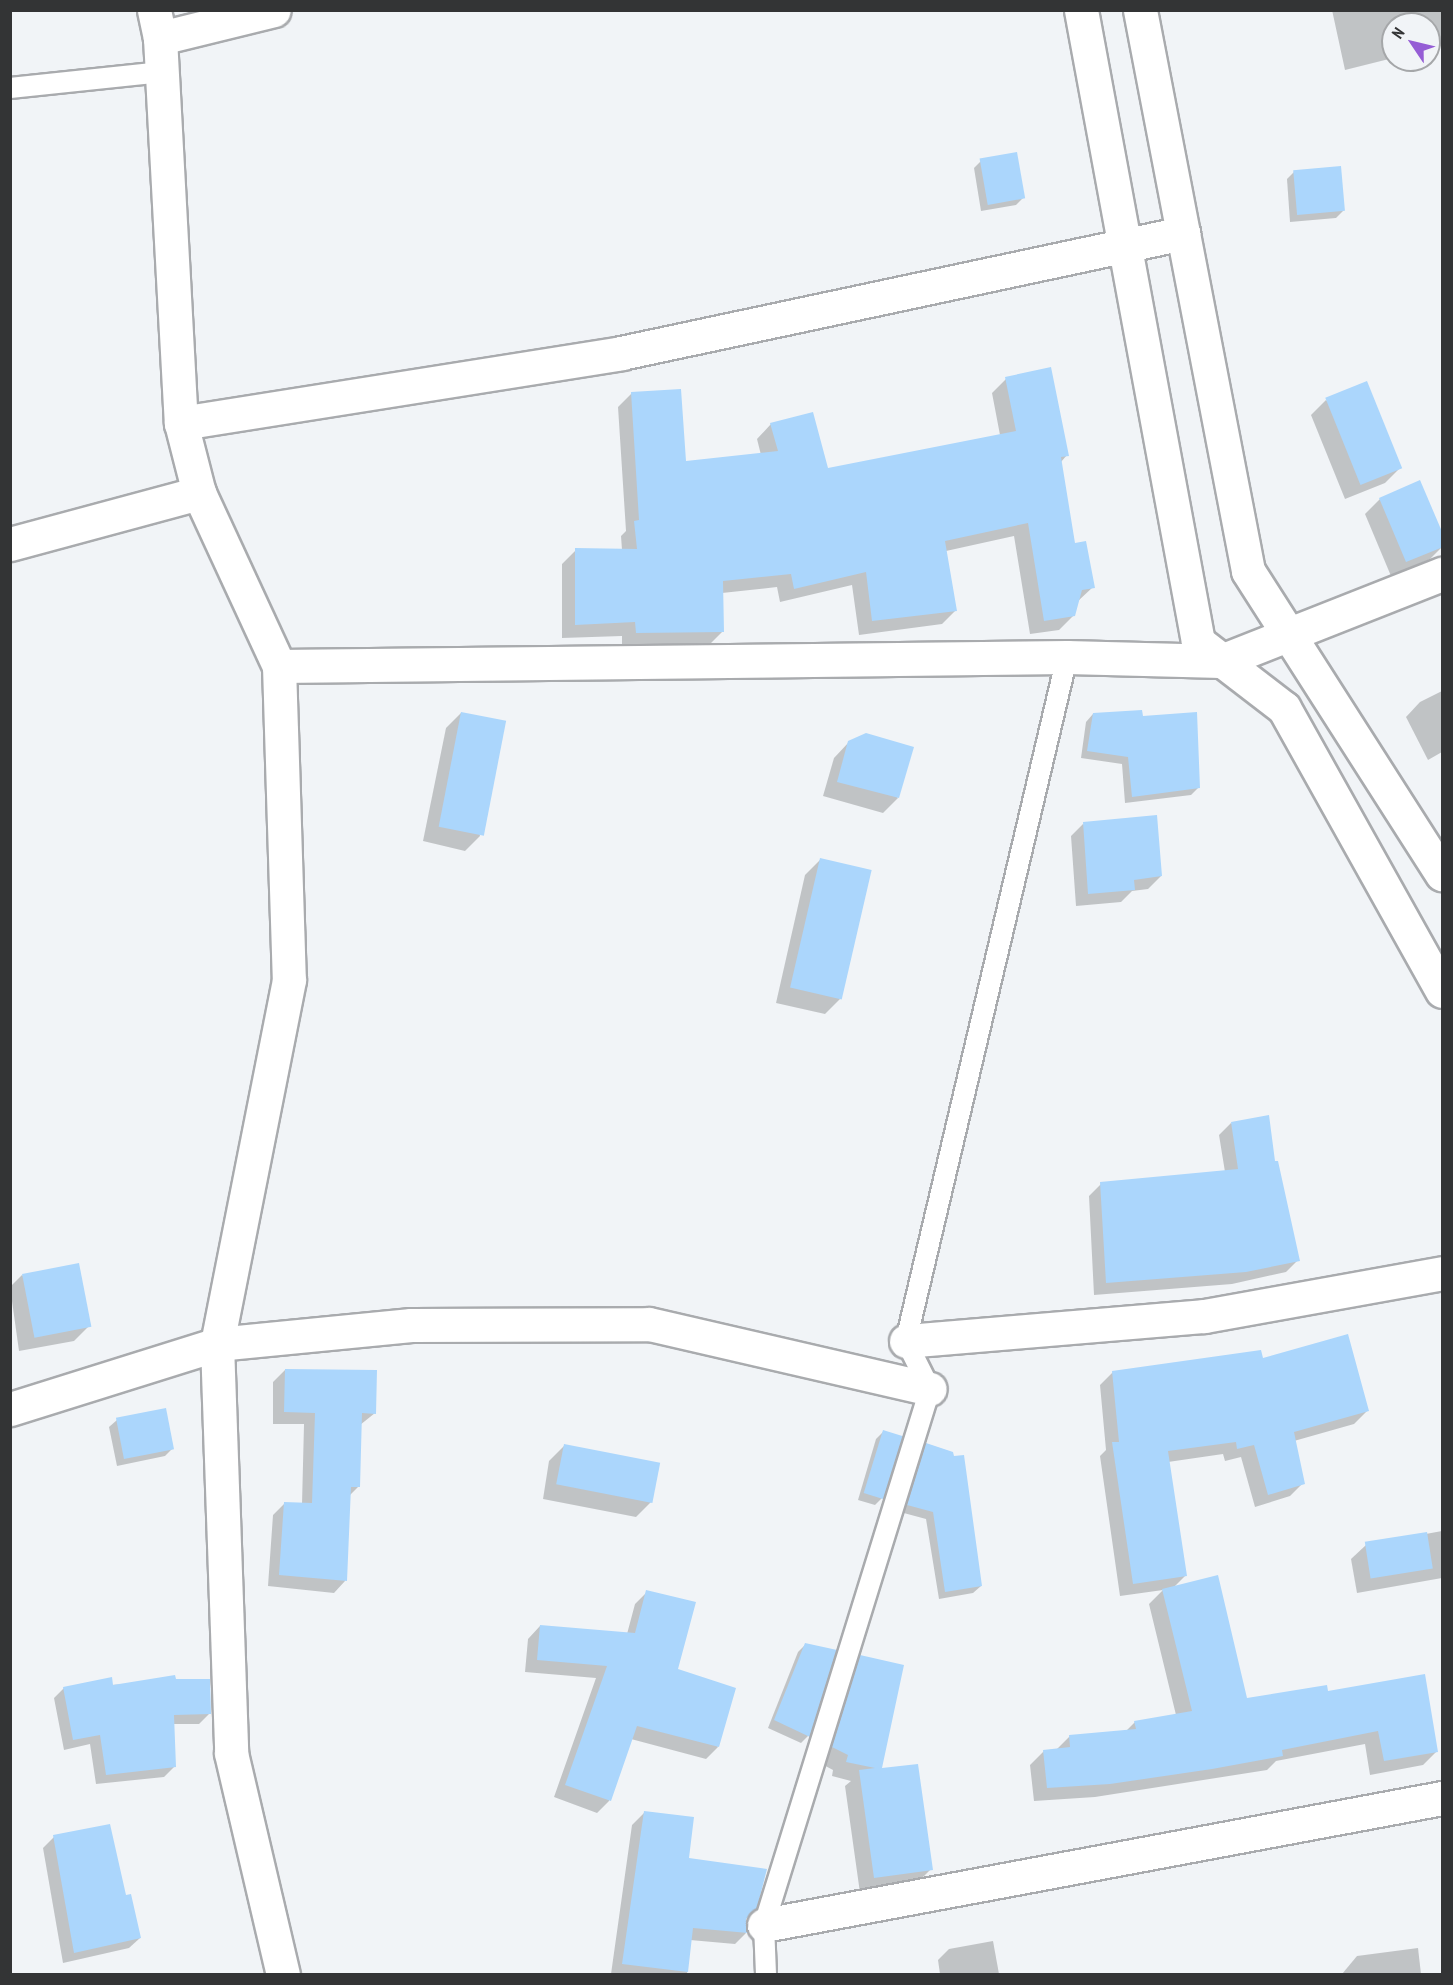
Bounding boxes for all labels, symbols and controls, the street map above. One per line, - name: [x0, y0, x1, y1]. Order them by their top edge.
- north arrow: [1381, 12, 1441, 72]
- text: N: [1387, 24, 1409, 42]

